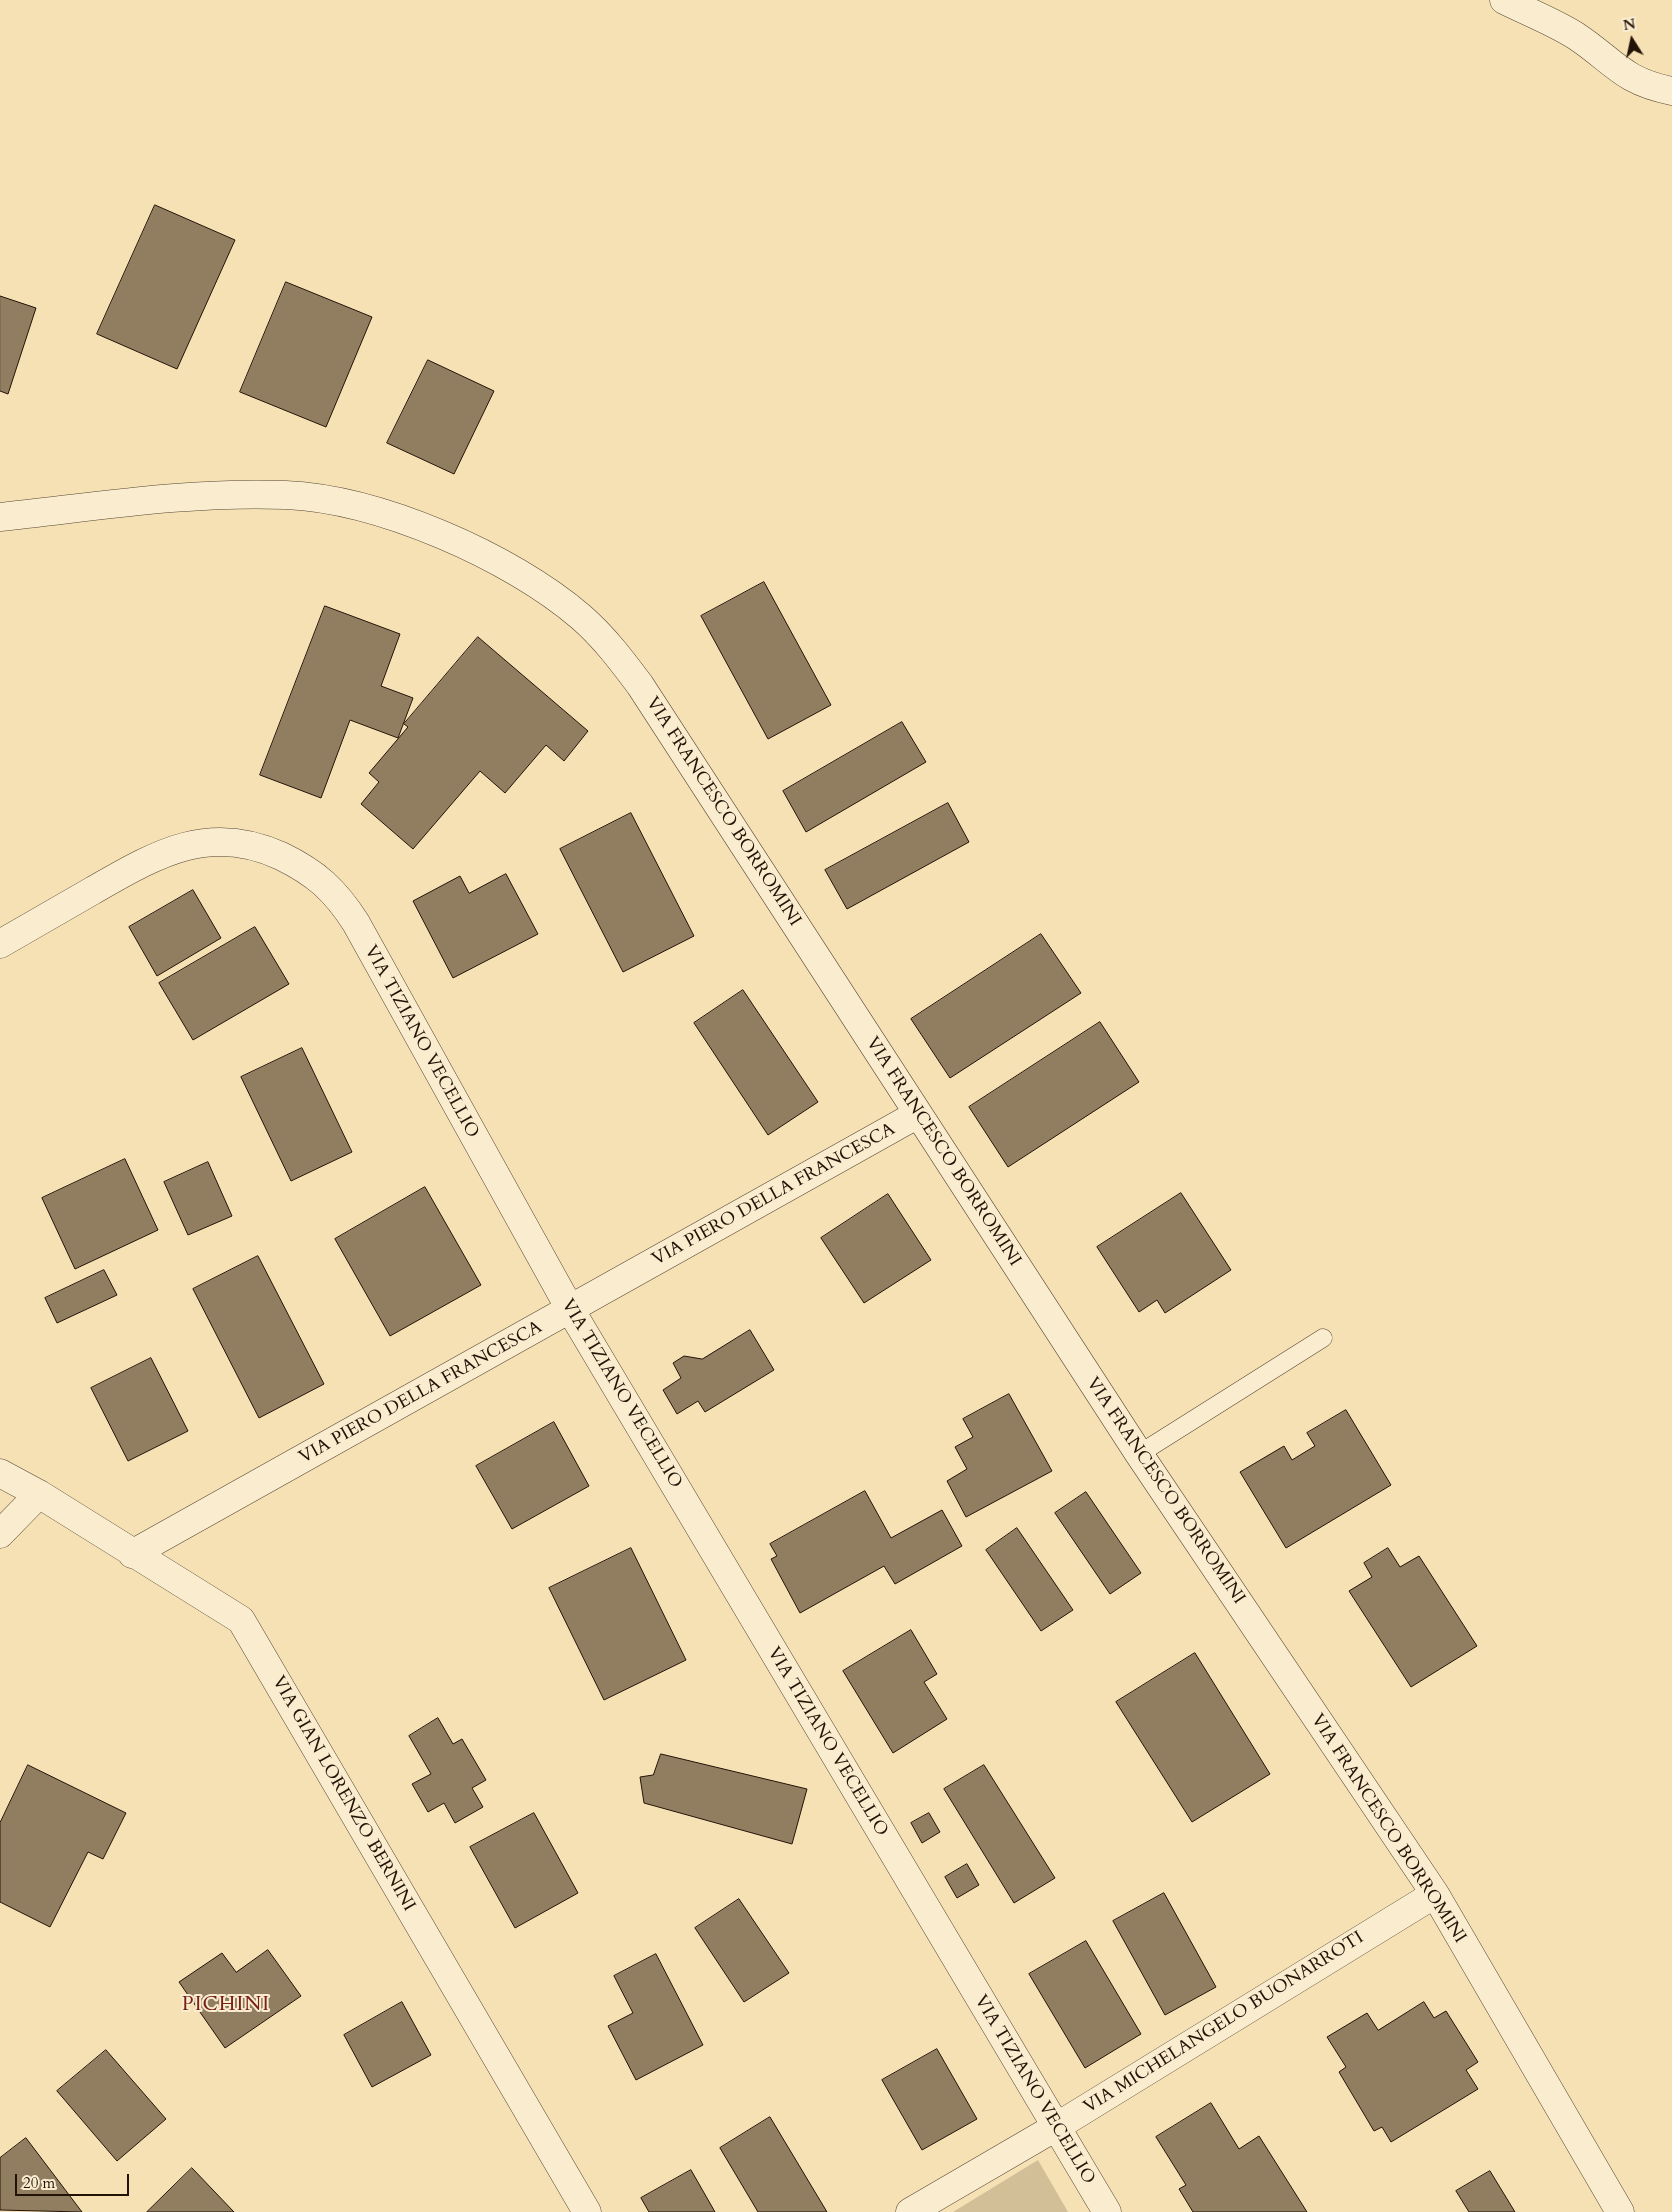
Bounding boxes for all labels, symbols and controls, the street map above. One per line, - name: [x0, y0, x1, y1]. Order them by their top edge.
- text: N: [1622, 14, 1637, 35]
- north arrow: [1607, 15, 1657, 65]
- street label: VIA FRANCESCO BORROMINI: [641, 693, 805, 931]
- street label: VIA TIZIANO VECELLIO: [359, 942, 483, 1142]
- street label: VIA FRANCESCO BORROMINI: [861, 1033, 1025, 1271]
- street label: VIA PIERO DELLA FRANCESCA: [649, 1119, 899, 1271]
- street label: VIA TIZIANO VECELLIO: [556, 1296, 686, 1492]
- street label: VIA PIERO DELLA FRANCESCA: [296, 1317, 546, 1469]
- street label: VIA FRANCESCO BORROMINI: [1081, 1374, 1249, 1608]
- street label: VIA TIZIANO VECELLIO: [762, 1644, 892, 1840]
- street label: VIA GIAN LORENZO BERNINI: [267, 1673, 419, 1915]
- street label: VIA FRANCESCO BORROMINI: [1306, 1710, 1470, 1948]
- street label: VIA MICHELANGELO BUONARROTI: [1080, 1927, 1368, 2119]
- street label: VIA TIZIANO VECELLIO: [969, 1992, 1099, 2188]
- district label: PICHINI: [181, 1993, 271, 2017]
- scale bar: [18, 2164, 131, 2196]
- text: 20 m: [23, 2173, 55, 2193]

